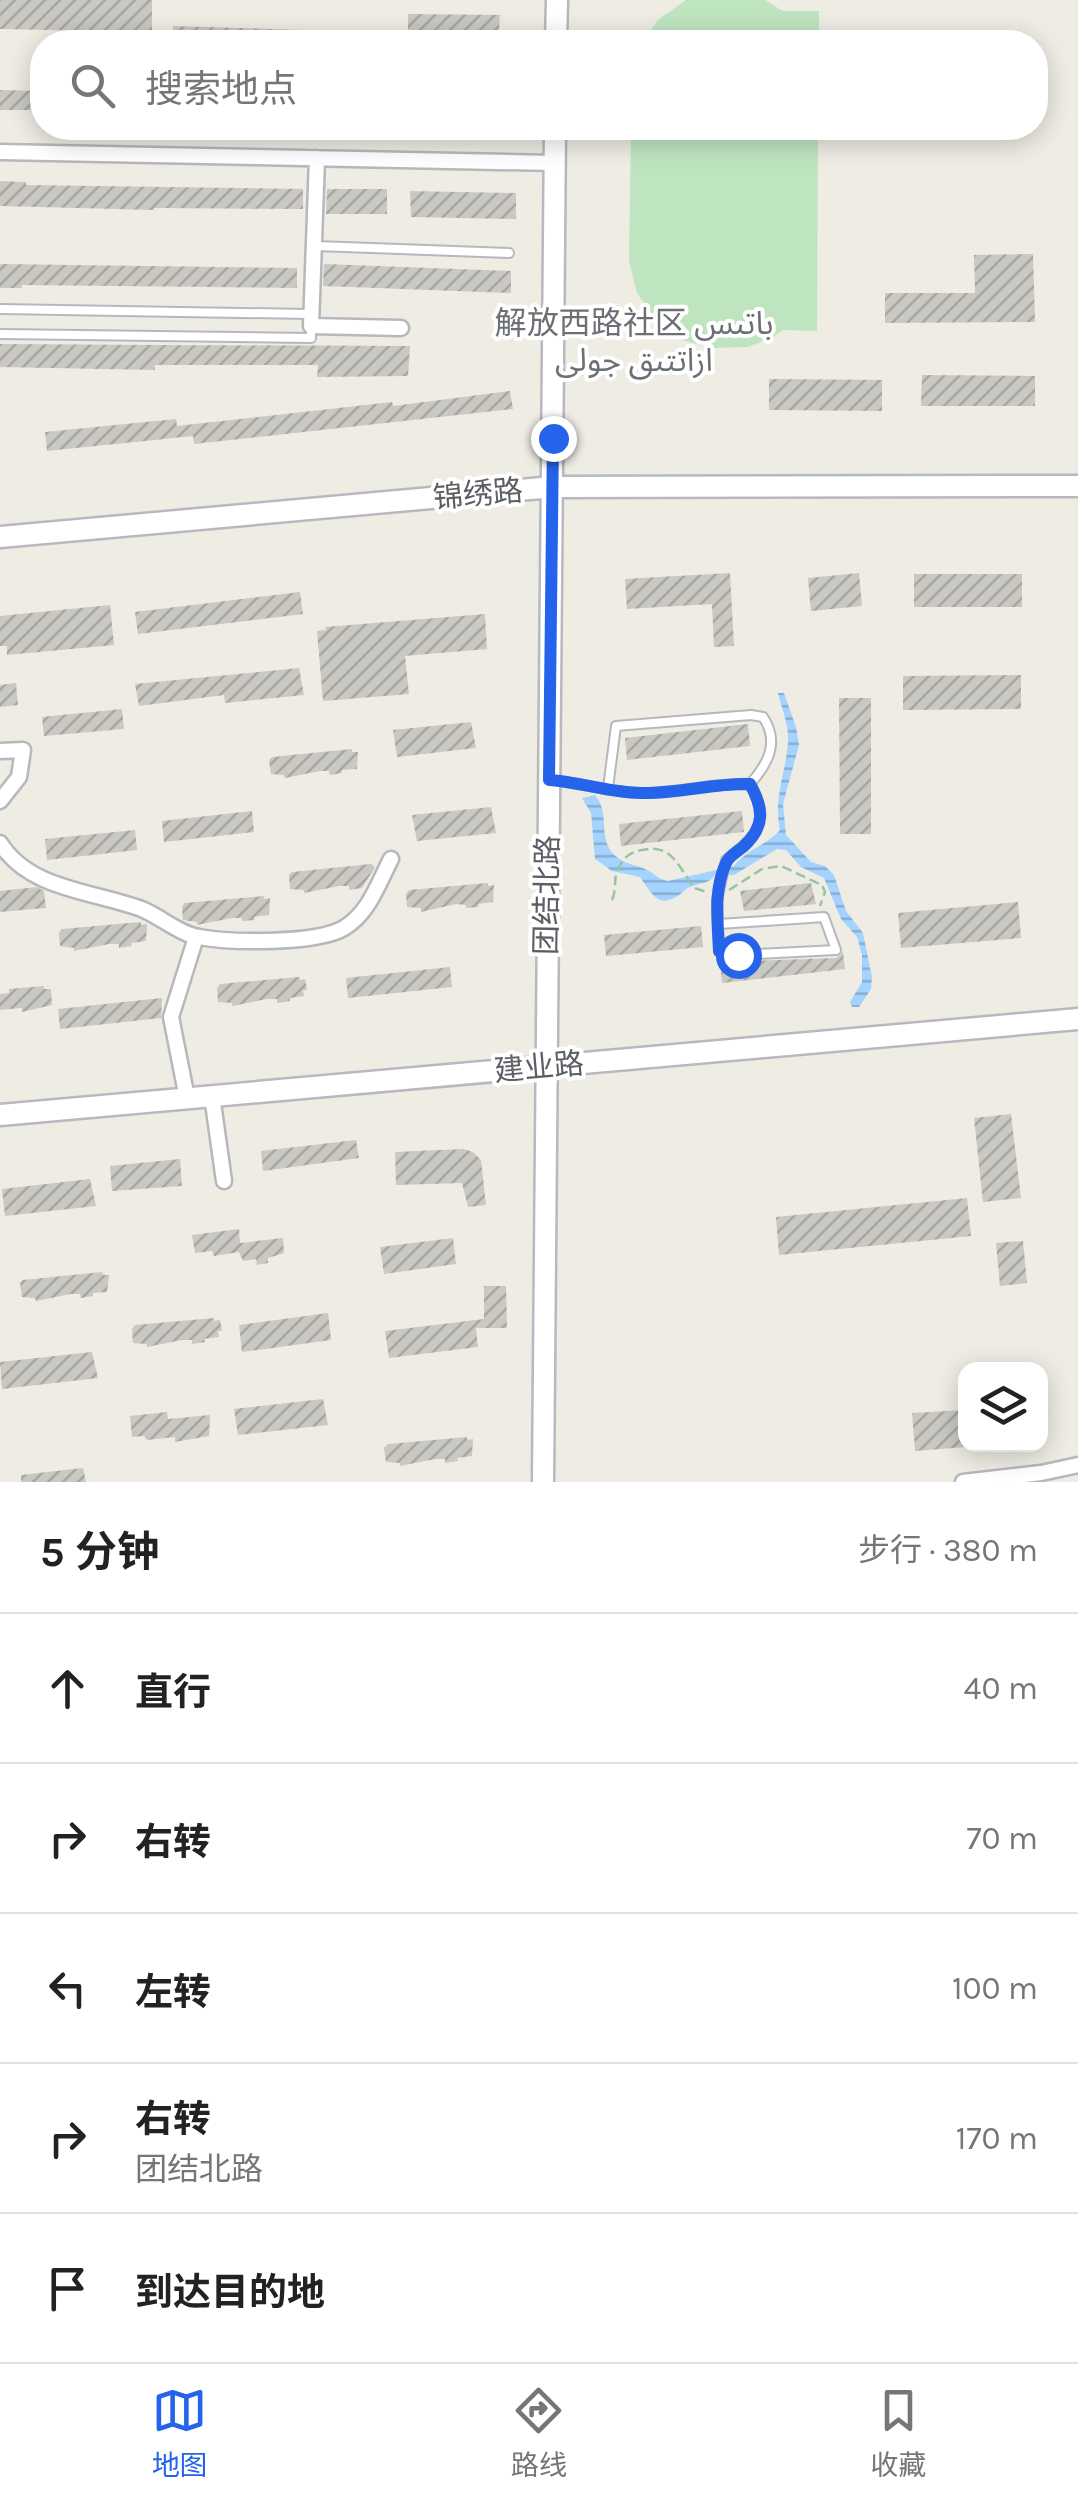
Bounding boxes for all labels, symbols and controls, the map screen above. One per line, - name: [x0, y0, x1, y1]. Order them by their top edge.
- search box: [30, 30, 1048, 140]
- icon: search: [65, 58, 120, 113]
- text: 搜索地点: [145, 67, 297, 112]
- district label: 解放西路社区 باتىس ازاتتىق جولى: [495, 305, 773, 380]
- route end: [531, 416, 577, 462]
- street label: 锦绣路: [432, 472, 524, 516]
- street label: 团结北路: [528, 835, 566, 955]
- route start: [716, 933, 762, 979]
- street label: 建业路: [493, 1045, 585, 1089]
- map controls: [958, 1362, 1048, 1452]
- button: layers: [958, 1362, 1048, 1452]
- text: 5 分钟: [40, 1527, 159, 1577]
- text: 步行 · 380 m: [858, 1532, 1038, 1569]
- icon: ahead: [40, 1661, 95, 1716]
- text: 直行: [135, 1670, 211, 1715]
- text: 40 m: [964, 1670, 1038, 1707]
- icon: right: [40, 1811, 95, 1866]
- text: 右转: [135, 1820, 211, 1865]
- text: 70 m: [966, 1820, 1038, 1857]
- icon: left: [40, 1961, 95, 2016]
- text: 左转: [135, 1970, 211, 2015]
- text: 100 m: [952, 1970, 1038, 2007]
- text: 右转: [135, 2097, 211, 2142]
- icon: right: [40, 2111, 95, 2166]
- text: 170 m: [956, 2120, 1038, 2157]
- text: 团结北路: [135, 2151, 263, 2188]
- icon: arrive: [40, 2261, 95, 2316]
- text: 到达目的地: [135, 2270, 325, 2315]
- tab: 地图: [152, 2383, 208, 2483]
- tab: 路线: [511, 2383, 567, 2483]
- tab: 收藏: [870, 2383, 926, 2483]

